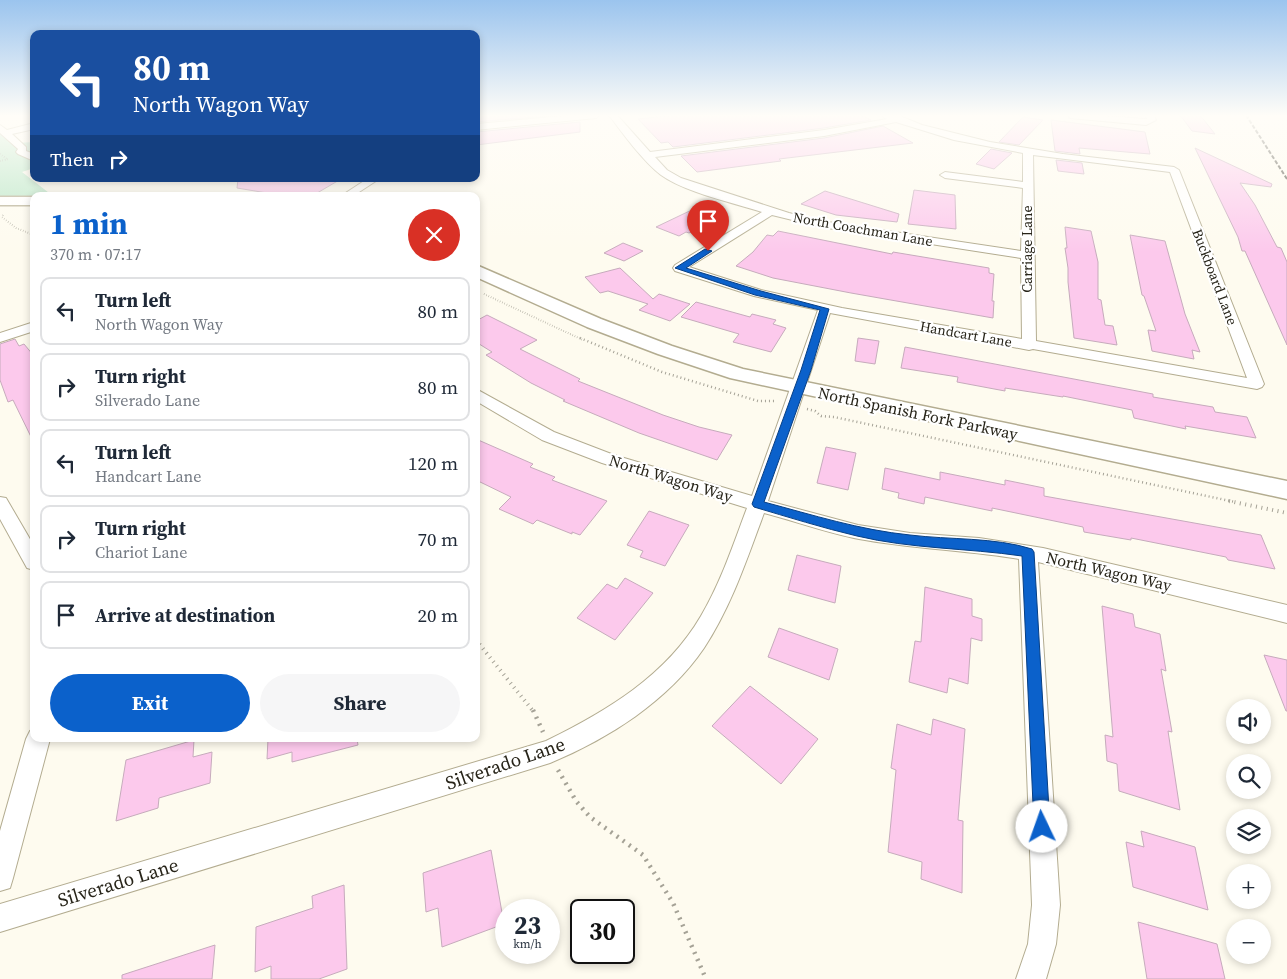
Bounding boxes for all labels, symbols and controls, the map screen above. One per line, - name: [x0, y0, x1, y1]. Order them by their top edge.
- text: 80 m: [133, 44, 210, 92]
- icon: left: [50, 50, 115, 115]
- text: North Wagon Way: [133, 89, 309, 119]
- icon: right: [104, 145, 132, 173]
- text: Then: [50, 146, 94, 172]
- pin: [687, 200, 729, 251]
- text: 1 min: [50, 203, 128, 244]
- street label: Carriage Lane: [1017, 205, 1037, 293]
- icon: arrive: [694, 207, 722, 235]
- street label: North Coachman Lane: [792, 207, 934, 251]
- button: close: [408, 209, 460, 261]
- street label: Buckboard Lane: [1187, 226, 1243, 328]
- text: 370 m · 07:17: [50, 243, 141, 265]
- text: Turn left: [95, 287, 171, 313]
- icon: left: [52, 297, 80, 325]
- text: 80 m: [417, 298, 458, 324]
- text: North Wagon Way: [95, 313, 223, 335]
- street label: Handcart Lane: [918, 316, 1014, 352]
- text: Turn right: [95, 363, 186, 389]
- icon: right: [52, 373, 80, 401]
- text: 80 m: [417, 374, 458, 400]
- street label: North Spanish Fork Parkway: [816, 381, 1021, 445]
- text: Silverado Lane: [95, 389, 200, 411]
- text: Turn left: [95, 439, 171, 465]
- icon: left: [52, 449, 80, 477]
- street label: North Wagon Way: [607, 449, 736, 507]
- text: 120 m: [408, 450, 458, 476]
- text: Handcart Lane: [95, 465, 201, 487]
- text: Turn right: [95, 515, 186, 541]
- icon: right: [52, 525, 80, 553]
- text: 70 m: [417, 526, 458, 552]
- text: Chariot Lane: [95, 541, 187, 563]
- street label: North Wagon Way: [1044, 546, 1175, 596]
- icon: arrive: [52, 601, 80, 629]
- text: Arrive at destination: [95, 602, 275, 628]
- text: 20 m: [417, 602, 458, 628]
- button: Exit: [50, 674, 250, 732]
- button: Share: [260, 674, 460, 732]
- map controls: [1226, 699, 1271, 964]
- button: sound: [1226, 699, 1271, 744]
- street label: Silverado Lane: [442, 730, 568, 796]
- button: search: [1226, 754, 1271, 799]
- position arrow: [1015, 800, 1067, 852]
- button: layers: [1226, 809, 1271, 854]
- street label: Silverado Lane: [54, 851, 182, 913]
- button: +: [1226, 864, 1271, 909]
- speed limit sign: 30: [570, 899, 635, 964]
- text: 23: [514, 908, 541, 942]
- button: −: [1226, 919, 1271, 964]
- text: km/h: [513, 936, 542, 952]

